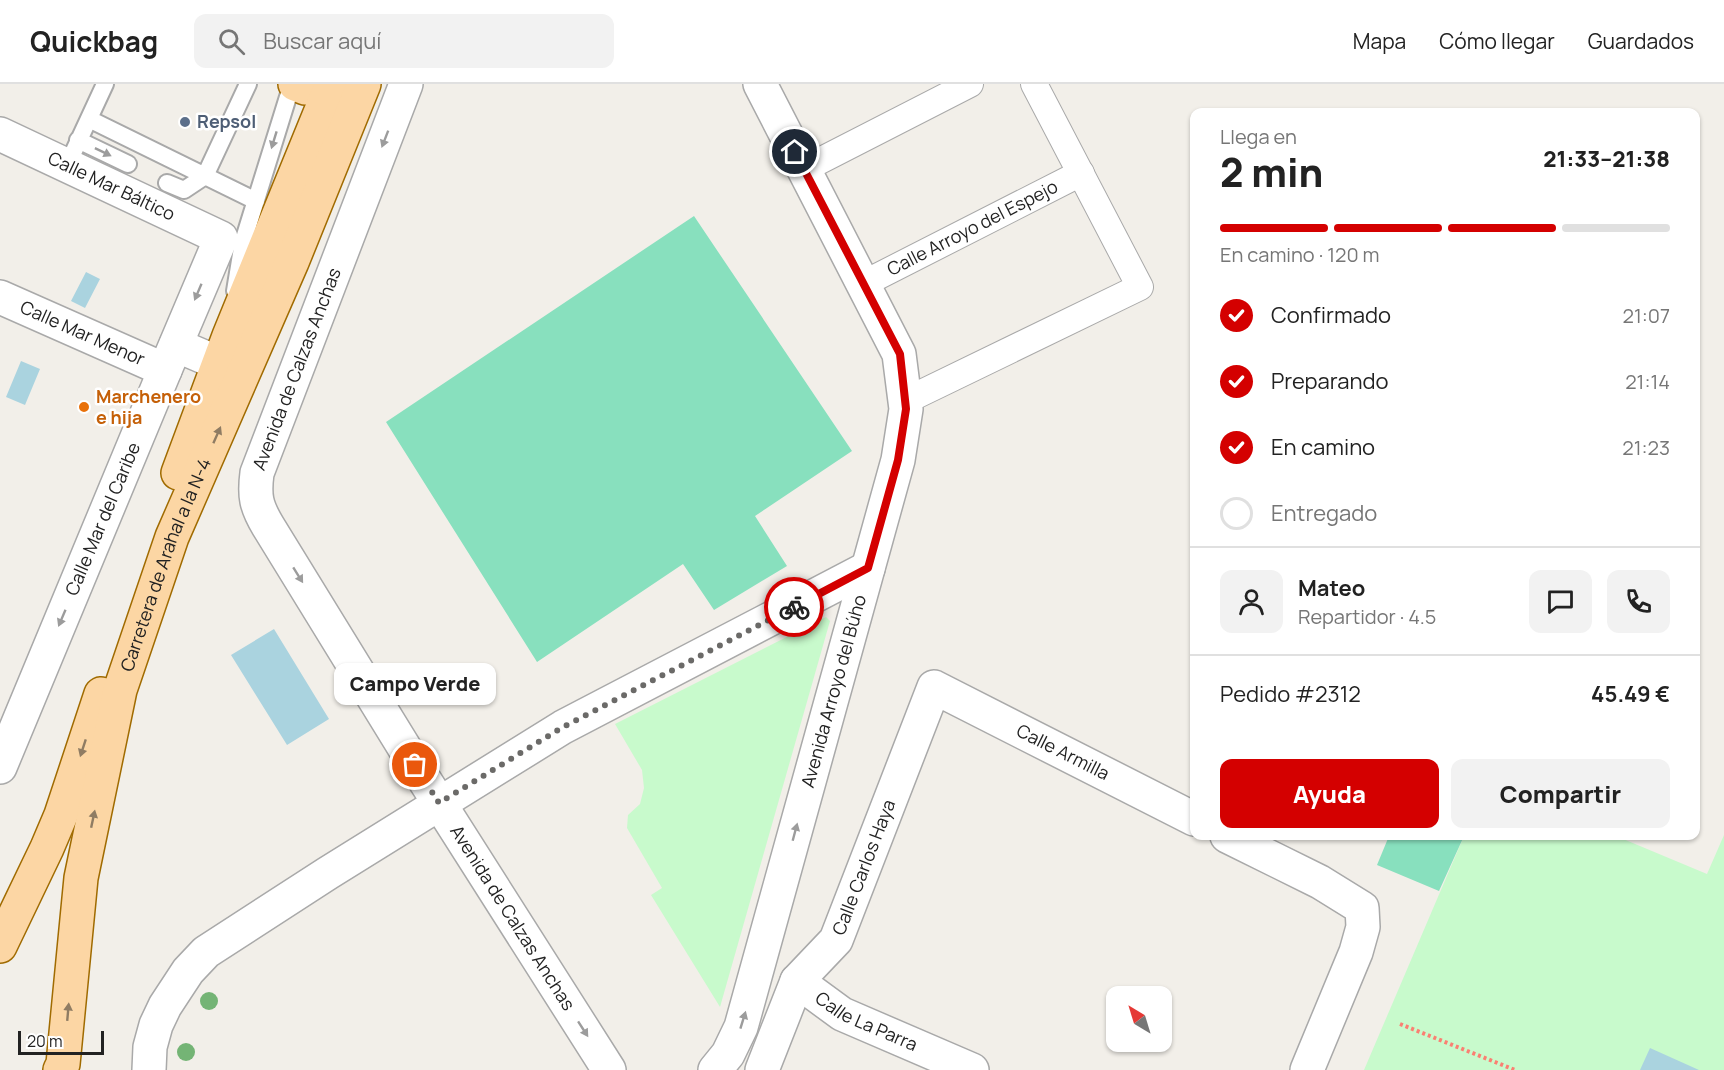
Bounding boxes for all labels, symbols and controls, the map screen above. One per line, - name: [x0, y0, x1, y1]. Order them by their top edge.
- search box: [194, 14, 614, 68]
- text: Quickbag: [30, 22, 158, 60]
- icon: search: [215, 25, 248, 58]
- text: Buscar aquí: [263, 26, 381, 56]
- text: Mapa: [1353, 27, 1406, 55]
- text: Cómo llegar: [1439, 27, 1555, 55]
- text: Guardados: [1588, 27, 1694, 55]
- place label: Repsol: [197, 109, 256, 133]
- marker: Repsol: [178, 115, 192, 129]
- text: Llega en: [1220, 123, 1297, 150]
- pin: [769, 126, 820, 177]
- one-way arrow: [380, 130, 390, 148]
- one-way arrow: [269, 131, 279, 149]
- icon: home: [778, 135, 811, 168]
- text: 21:33–21:38: [1543, 144, 1670, 174]
- street label: Calle Mar Báltico: [44, 145, 179, 226]
- text: 2 min: [1220, 145, 1323, 199]
- one-way arrow: [94, 147, 111, 156]
- street label: Calle Arroyo del Espejo: [883, 174, 1062, 281]
- text: En camino · 120 m: [1220, 241, 1380, 268]
- street label: Avenida de Calzas Anchas: [246, 264, 346, 473]
- one-way arrow: [193, 284, 203, 302]
- street label: Calle Mar Menor: [17, 294, 149, 371]
- icon: check: [1220, 299, 1253, 332]
- text: Confirmado: [1271, 300, 1391, 330]
- text: 21:07: [1623, 302, 1670, 329]
- icon: check: [1220, 365, 1253, 398]
- text: Preparando: [1271, 366, 1389, 396]
- text: 21:14: [1625, 368, 1670, 395]
- place label: Marchenero e hija: [96, 384, 201, 429]
- marker: Marchenero e hija: [77, 400, 91, 414]
- one-way arrow: [213, 426, 222, 444]
- icon: check: [1220, 431, 1253, 464]
- text: En camino: [1271, 432, 1375, 462]
- text: 21:23: [1622, 434, 1670, 461]
- street label: Calle Mar del Caribe: [59, 438, 145, 599]
- street label: Carretera de Arahal a la N-4: [114, 454, 216, 674]
- text: Entregado: [1271, 498, 1377, 528]
- one-way arrow: [293, 567, 304, 584]
- button: person: [1220, 570, 1283, 633]
- button: chat: [1529, 570, 1592, 633]
- button: phone: [1607, 570, 1670, 633]
- text: Mateo: [1298, 573, 1365, 603]
- courier: [764, 577, 824, 637]
- icon: bike: [778, 591, 811, 624]
- street label: Avenida Arroyo del Búho: [795, 592, 871, 790]
- text: Repartidor · 4.5: [1298, 603, 1436, 630]
- one-way arrow: [57, 610, 67, 628]
- callout: Campo Verde: [334, 663, 496, 705]
- text: Campo Verde: [350, 670, 480, 697]
- text: Pedido #2312: [1220, 679, 1361, 709]
- text: 45.49 €: [1591, 679, 1670, 709]
- street label: Calle Armilla: [1013, 718, 1114, 785]
- one-way arrow: [77, 739, 87, 757]
- pin: [389, 739, 440, 790]
- icon: bag: [398, 748, 431, 781]
- button: Ayuda: [1220, 759, 1439, 828]
- button: Compartir: [1451, 759, 1670, 828]
- street label: Calle Carlos Haya: [826, 796, 900, 938]
- one-way arrow: [89, 809, 98, 828]
- street label: Avenida de Calzas Anchas: [445, 820, 581, 1015]
- one-way arrow: [791, 823, 800, 841]
- street label: Calle La Parra: [811, 985, 921, 1056]
- north arrow: [1106, 986, 1172, 1052]
- map controls: [1106, 986, 1172, 1052]
- one-way arrow: [63, 1003, 73, 1022]
- one-way arrow: [739, 1011, 748, 1029]
- one-way arrow: [578, 1021, 589, 1038]
- scale bar: [18, 1028, 104, 1056]
- text: 20 m: [27, 1030, 63, 1052]

